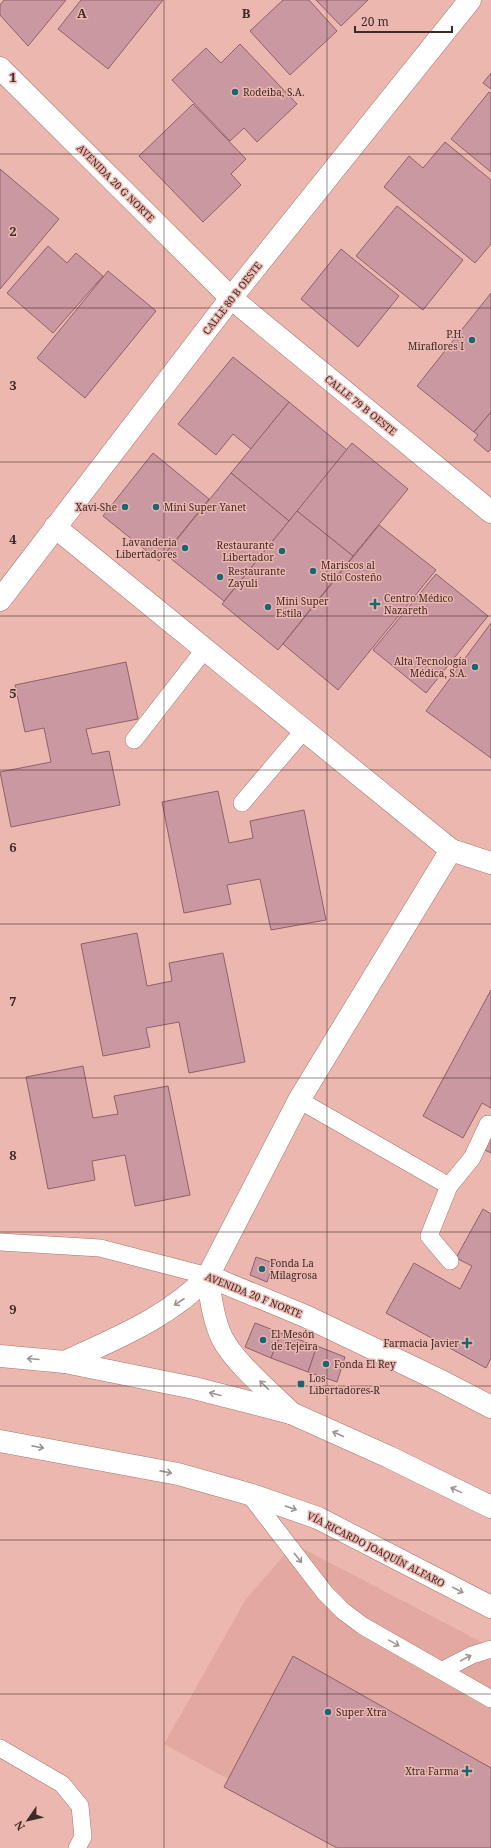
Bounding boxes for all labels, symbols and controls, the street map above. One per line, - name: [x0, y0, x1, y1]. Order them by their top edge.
- text: A: [77, 4, 87, 22]
- text: B: [242, 4, 251, 22]
- scale bar: [355, 8, 452, 34]
- text: 20 m: [361, 13, 389, 30]
- text: 1: [9, 68, 17, 86]
- place label: Rodeiba, S.A.: [243, 85, 304, 99]
- marker: Rodeiba, S.A.: [230, 87, 240, 97]
- street label: AVENIDA 20 G NORTE: [74, 141, 158, 225]
- text: 2: [9, 222, 17, 240]
- street label: CALLE 80 B OESTE: [199, 259, 265, 337]
- place label: P.H. Miraflores I: [408, 327, 464, 353]
- marker: P.H. Miraflores I: [467, 335, 477, 345]
- street label: CALLE 79 B OESTE: [322, 372, 400, 438]
- text: 3: [9, 376, 17, 394]
- place label: Xavi-She: [76, 500, 117, 514]
- place label: Mini Super Yanet: [164, 500, 246, 514]
- marker: Xavi-She: [120, 502, 130, 512]
- marker: Mini Super Yanet: [151, 502, 161, 512]
- text: 4: [9, 530, 17, 548]
- place label: Lavanderia Libertadores: [116, 535, 177, 561]
- place label: Restaurante Libertador: [217, 538, 274, 564]
- marker: Lavanderia Libertadores: [180, 543, 190, 553]
- marker: Restaurante Libertador: [277, 546, 287, 556]
- place label: Mariscos al Stilo Costeño: [321, 558, 382, 584]
- place label: Restaurante Zayuli: [228, 564, 285, 590]
- marker: Mariscos al Stilo Costeño: [308, 566, 318, 576]
- marker: Restaurante Zayuli: [215, 572, 225, 582]
- place label: Centro Médico Nazareth: [384, 591, 454, 617]
- place label: Mini Super Estila: [276, 594, 329, 620]
- marker: Centro Médico Nazareth: [369, 598, 381, 610]
- marker: Mini Super Estila: [263, 602, 273, 612]
- place label: Alta Tecnología Médica, S.A.: [394, 654, 467, 680]
- marker: Alta Tecnología Médica, S.A.: [470, 662, 480, 672]
- text: 5: [9, 684, 17, 702]
- text: 6: [9, 838, 17, 856]
- text: 7: [9, 992, 17, 1010]
- text: 8: [9, 1146, 17, 1164]
- place label: Fonda La Milagrosa: [270, 1256, 318, 1282]
- marker: Fonda La Milagrosa: [257, 1264, 267, 1274]
- street label: AVENIDA 20 F NORTE: [203, 1269, 305, 1321]
- one-way arrow: [174, 1298, 185, 1306]
- text: 9: [9, 1300, 17, 1318]
- place label: El Mesón de Tejeira: [271, 1327, 318, 1353]
- marker: El Mesón de Tejeira: [258, 1335, 268, 1345]
- place label: Farmacia Javier: [383, 1336, 459, 1350]
- marker: Farmacia Javier: [462, 1338, 472, 1348]
- one-way arrow: [27, 1356, 40, 1363]
- place label: Fonda El Rey: [334, 1357, 396, 1371]
- marker: Fonda El Rey: [321, 1359, 331, 1369]
- place label: Los Libertadores-R: [309, 1371, 380, 1397]
- marker: Los Libertadores-R: [296, 1379, 306, 1389]
- one-way arrow: [259, 1380, 269, 1390]
- one-way arrow: [209, 1390, 222, 1397]
- one-way arrow: [333, 1430, 345, 1437]
- one-way arrow: [32, 1444, 45, 1452]
- one-way arrow: [159, 1468, 172, 1476]
- one-way arrow: [450, 1486, 462, 1493]
- one-way arrow: [284, 1505, 296, 1513]
- street label: VÍA RICARDO JOAQUÍN ALFARO: [305, 1508, 447, 1590]
- one-way arrow: [294, 1552, 303, 1563]
- one-way arrow: [451, 1587, 463, 1594]
- one-way arrow: [388, 1640, 400, 1648]
- one-way arrow: [460, 1654, 472, 1661]
- place label: Super Xtra: [336, 1705, 387, 1719]
- marker: Super Xtra: [323, 1707, 333, 1717]
- place label: Xtra Farma: [405, 1764, 459, 1778]
- marker: Xtra Farma: [462, 1766, 472, 1776]
- north arrow: [8, 1800, 48, 1840]
- text: N: [10, 1818, 28, 1834]

